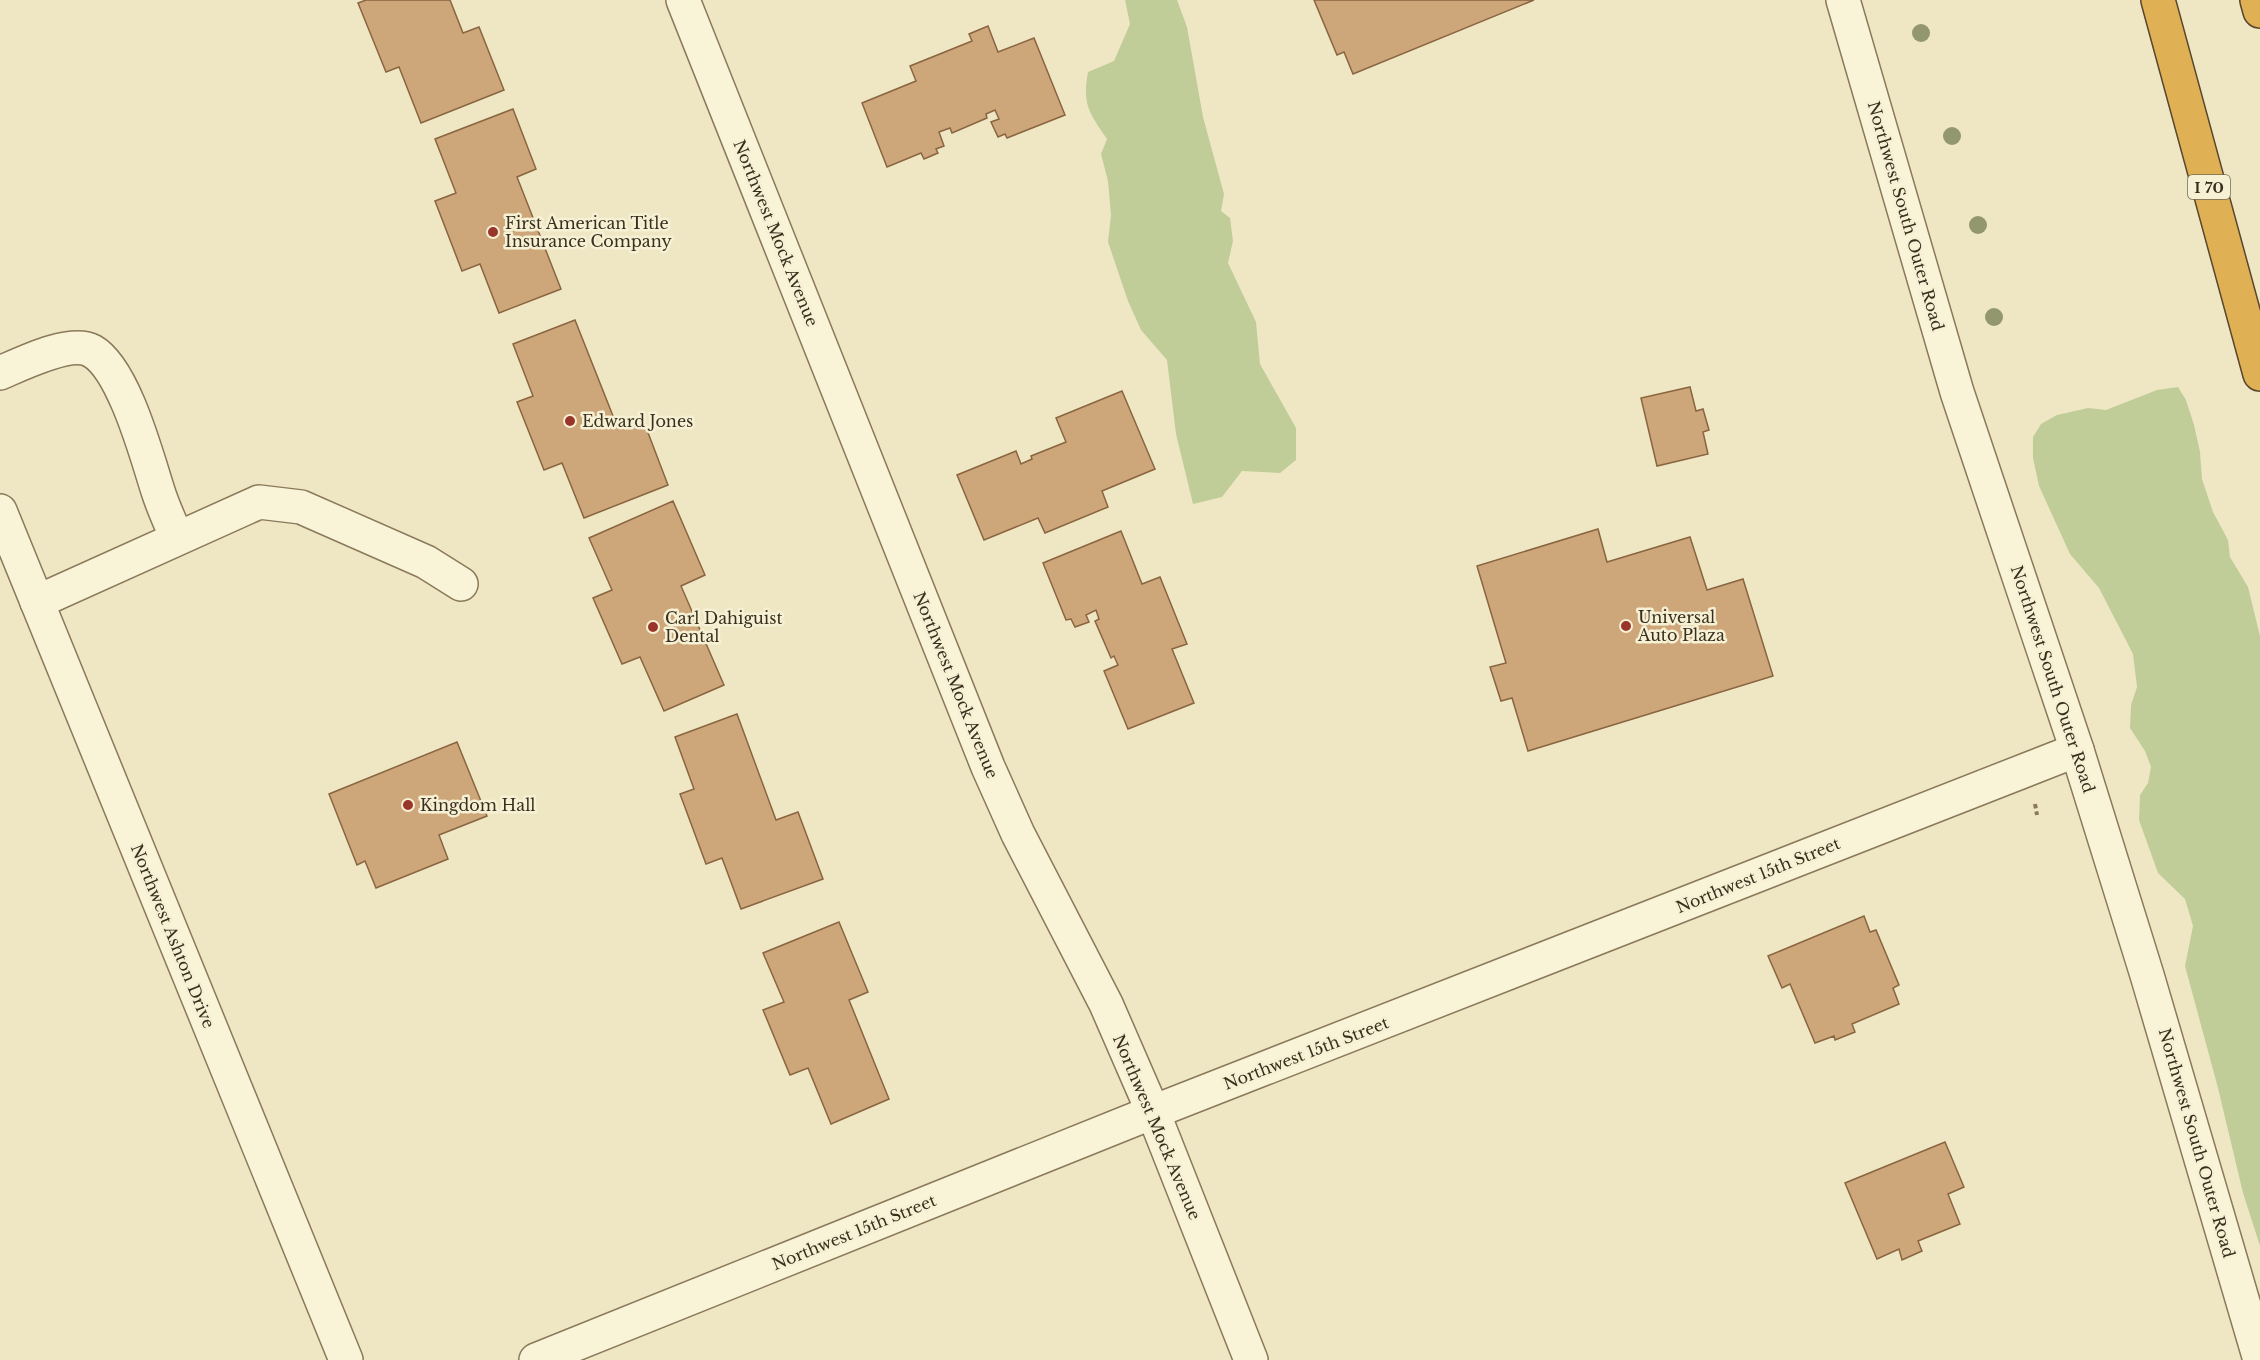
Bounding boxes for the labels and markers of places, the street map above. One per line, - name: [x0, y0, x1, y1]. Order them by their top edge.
- place label: First American Title Insurance Company: [505, 213, 672, 251]
- marker: First American Title Insurance Company: [486, 225, 500, 239]
- place label: Edward Jones: [582, 411, 693, 431]
- marker: Edward Jones: [563, 414, 577, 428]
- place label: Universal Auto Plaza: [1637, 607, 1725, 645]
- place label: Carl Dahiguist Dental: [665, 608, 783, 646]
- marker: Universal Auto Plaza: [1619, 619, 1633, 633]
- marker: Carl Dahiguist Dental: [646, 620, 660, 634]
- place label: Kingdom Hall: [420, 795, 536, 815]
- marker: Kingdom Hall: [401, 798, 415, 812]

